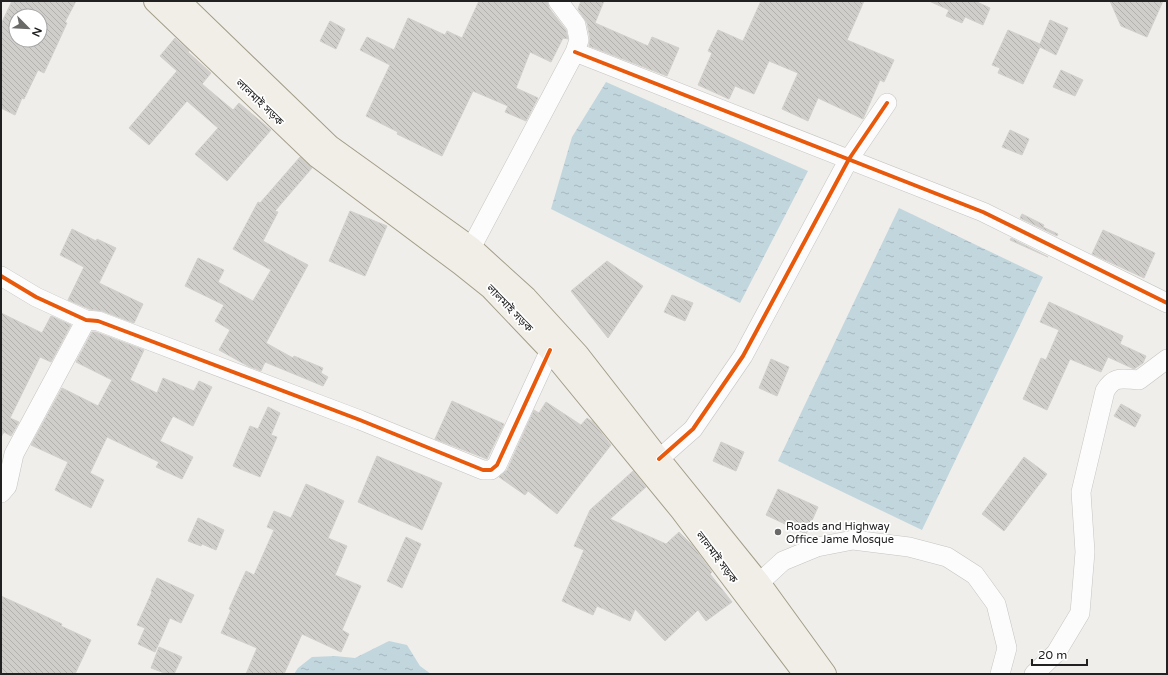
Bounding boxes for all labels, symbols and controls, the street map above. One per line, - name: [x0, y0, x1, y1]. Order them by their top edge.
- north arrow: [8, 8, 48, 48]
- text: N: [29, 25, 44, 39]
- street label: লালমাই সড়ক: [232, 76, 286, 128]
- street label: লালমাই সড়ক: [483, 281, 536, 335]
- place label: Roads and Highway Office Jame Mosque: [786, 520, 894, 546]
- marker: Roads and Highway Office Jame Mosque: [773, 527, 783, 537]
- street label: লালমাই সড়ক: [692, 528, 740, 586]
- scale bar: [1032, 641, 1087, 667]
- text: 20 m: [1038, 648, 1067, 662]

